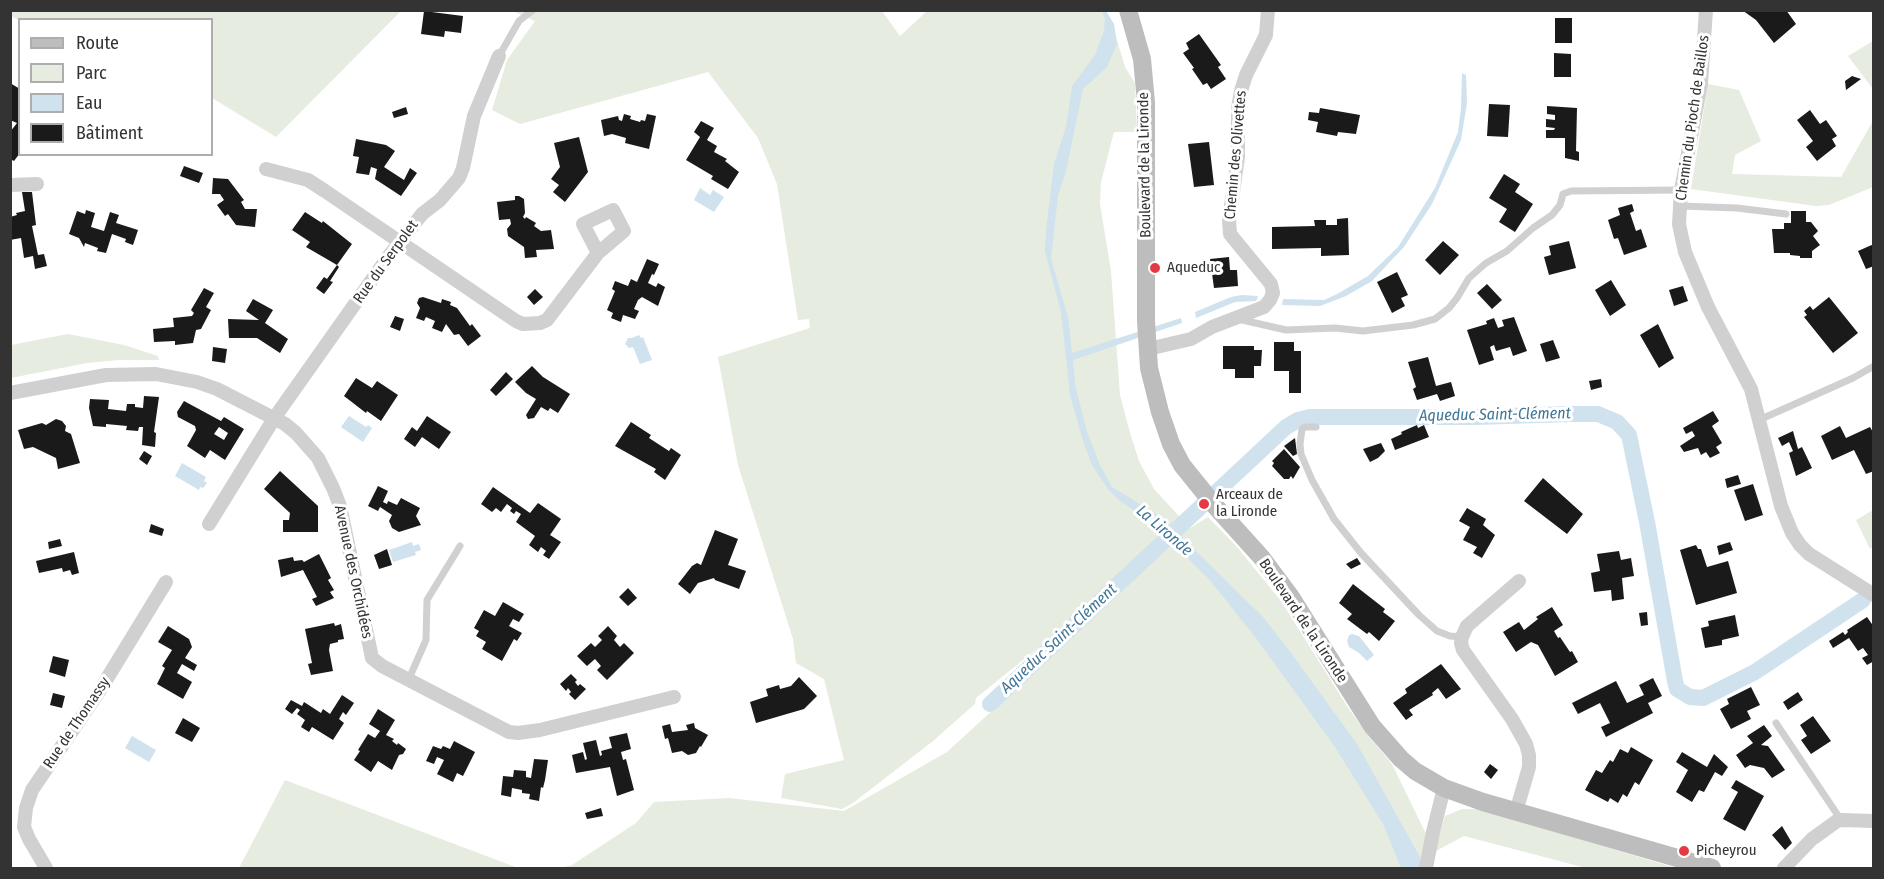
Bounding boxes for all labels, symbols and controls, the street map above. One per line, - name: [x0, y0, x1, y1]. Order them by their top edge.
- legend: [18, 18, 213, 156]
- text: Route: [76, 32, 119, 54]
- street label: Chemin du Pioch de Baillos: [1672, 34, 1714, 202]
- text: Parc: [76, 62, 107, 84]
- street label: Chemin des Olivettes: [1221, 90, 1251, 220]
- text: Eau: [76, 92, 102, 114]
- street label: Boulevard de la Lironde: [1135, 92, 1155, 238]
- text: Bâtiment: [76, 122, 143, 144]
- street label: Rue du Serpolet: [350, 217, 422, 307]
- place label: Aqueduc: [1167, 259, 1220, 277]
- marker: Aqueduc: [1148, 261, 1162, 275]
- water label: Aqueduc Saint-Clément: [1419, 404, 1571, 426]
- place label: Arceaux de la Lironde: [1216, 486, 1283, 521]
- marker: Arceaux de la Lironde: [1197, 497, 1211, 511]
- water label: La Lironde: [1132, 502, 1196, 560]
- street label: Avenue des Orchidées: [330, 504, 376, 640]
- street label: Boulevard de la Lironde: [1255, 556, 1351, 686]
- water label: Aqueduc Saint-Clément: [997, 580, 1121, 698]
- street label: Rue de Thomassy: [40, 674, 114, 772]
- place label: Picheyrou: [1696, 842, 1757, 860]
- marker: Picheyrou: [1677, 844, 1691, 858]

